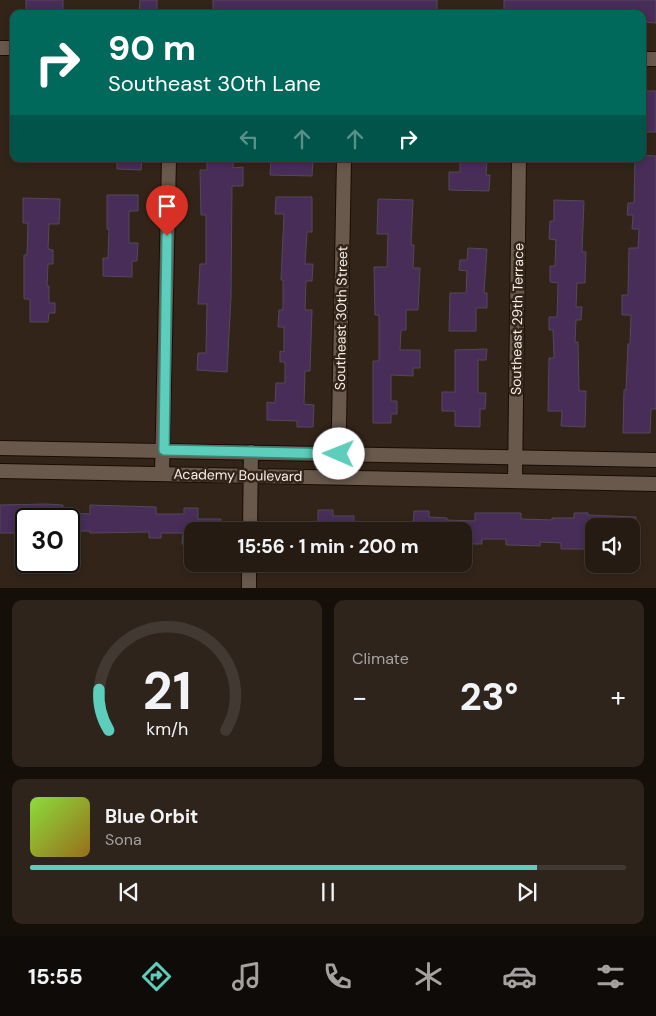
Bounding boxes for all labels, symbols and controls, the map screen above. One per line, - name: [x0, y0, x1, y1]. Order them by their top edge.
- text: 90 m: [108, 25, 196, 71]
- icon: right: [25, 30, 90, 95]
- text: Southeast 30th Lane: [108, 69, 321, 98]
- icon: left: [235, 125, 263, 153]
- icon: ahead: [288, 125, 316, 153]
- icon: ahead: [341, 125, 369, 153]
- icon: right: [394, 125, 422, 153]
- pin: [146, 185, 188, 236]
- icon: arrive: [153, 192, 181, 220]
- street label: Southeast 29th Terrace: [507, 243, 527, 395]
- street label: Southeast 30th Street: [331, 246, 351, 390]
- position arrow: [312, 427, 364, 479]
- street label: Academy Boulevard: [173, 465, 303, 485]
- speed limit sign: 30: [15, 508, 80, 573]
- map controls: [585, 518, 640, 573]
- button: sound: [585, 518, 640, 573]
- text: 15:56 · 1 min · 200 m: [237, 534, 419, 559]
- text: Climate: [352, 648, 409, 669]
- text: 21: [143, 657, 191, 725]
- text: 23°: [460, 672, 518, 722]
- text: −: [352, 679, 367, 716]
- text: +: [611, 679, 626, 716]
- text: km/h: [146, 717, 188, 741]
- text: Blue Orbit: [105, 804, 198, 829]
- text: Sona: [105, 829, 142, 850]
- icon: previous: [115, 878, 143, 906]
- icon: pause: [314, 878, 342, 906]
- icon: next: [513, 878, 541, 906]
- icon: directions: [139, 959, 174, 994]
- icon: music: [229, 959, 264, 994]
- icon: phone: [320, 959, 355, 994]
- icon: climate: [411, 959, 446, 994]
- icon: car: [502, 959, 537, 994]
- icon: filters: [593, 959, 628, 994]
- text: 15:55: [28, 962, 83, 991]

